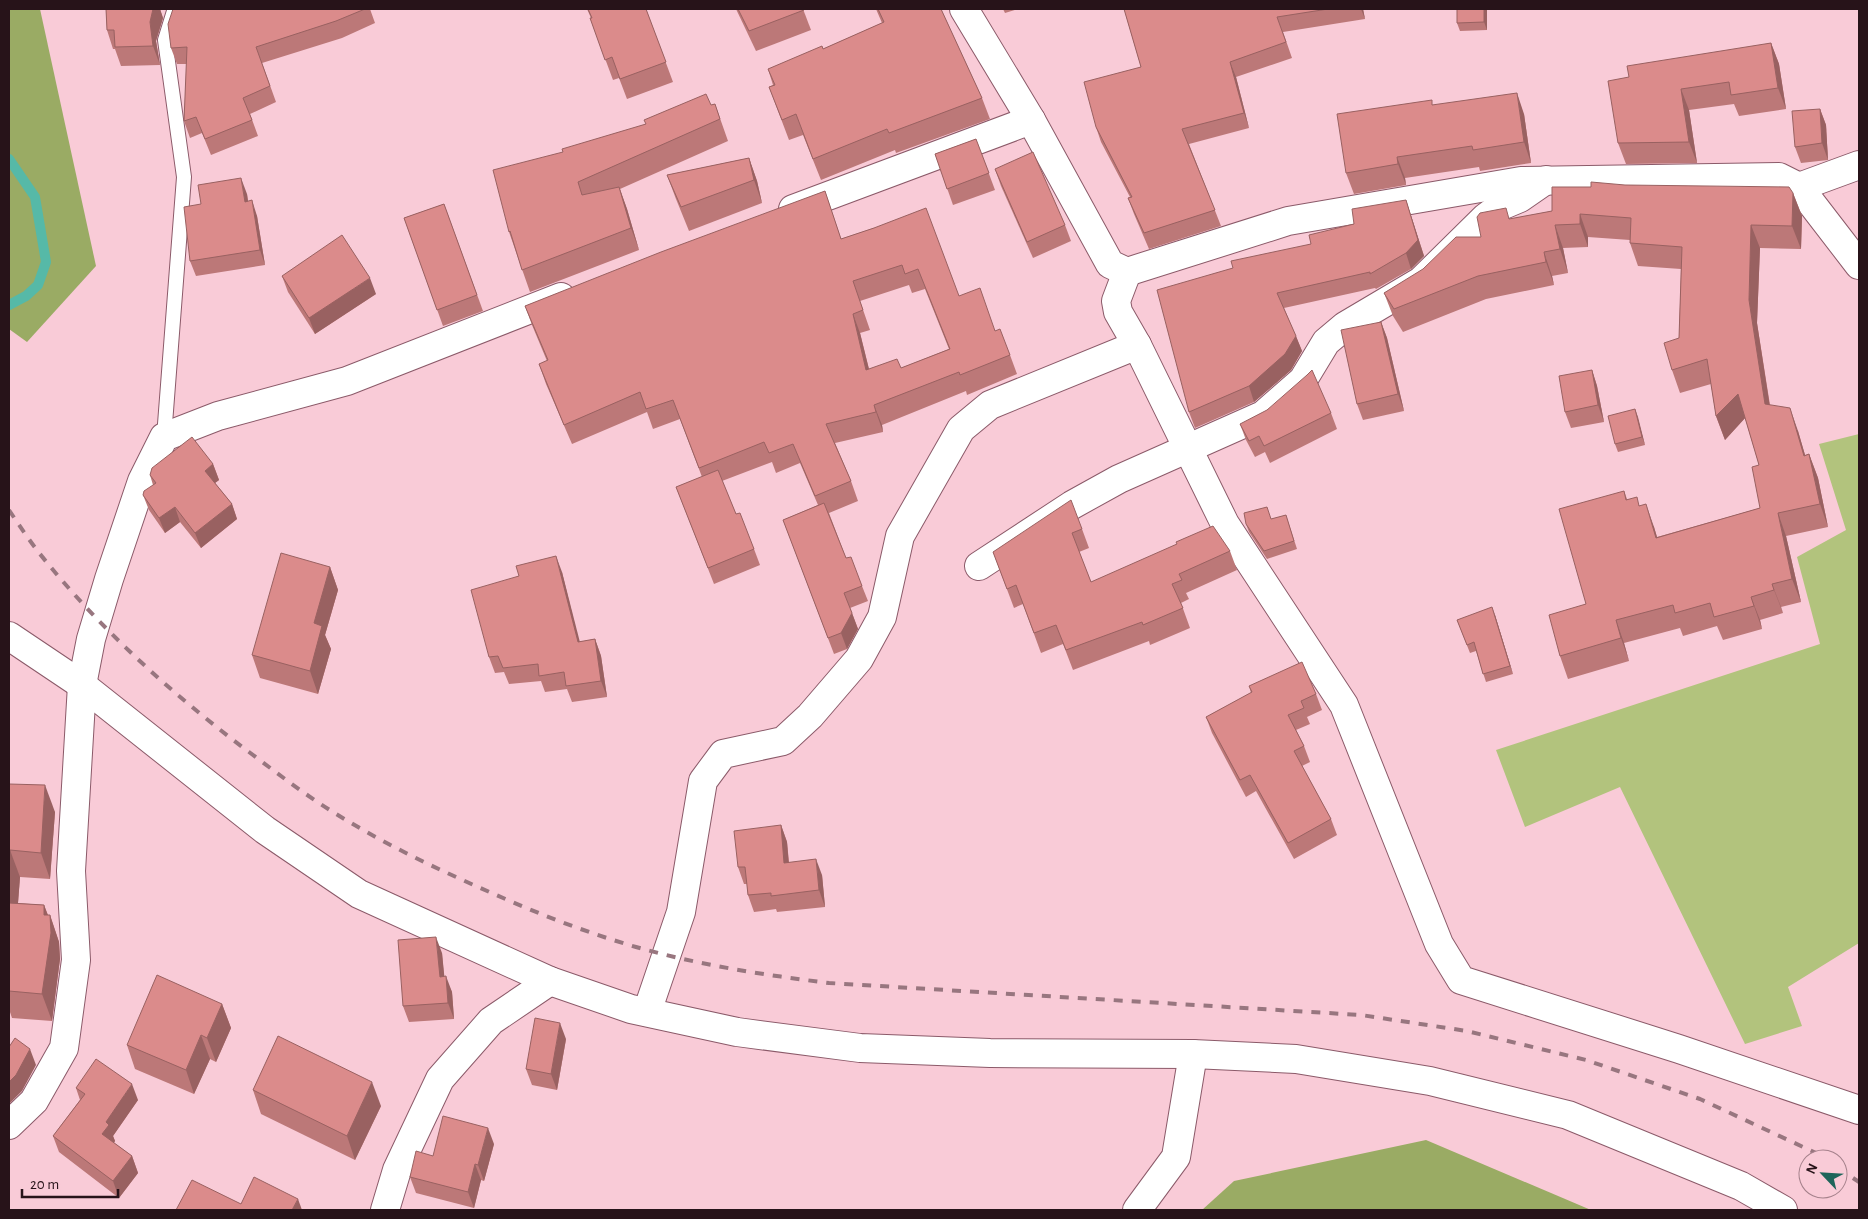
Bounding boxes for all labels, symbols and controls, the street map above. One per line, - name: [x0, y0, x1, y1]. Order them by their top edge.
- north arrow: [1798, 1149, 1848, 1199]
- text: N: [1804, 1162, 1821, 1176]
- scale bar: [22, 1166, 119, 1198]
- text: 20 m: [30, 1177, 59, 1192]

